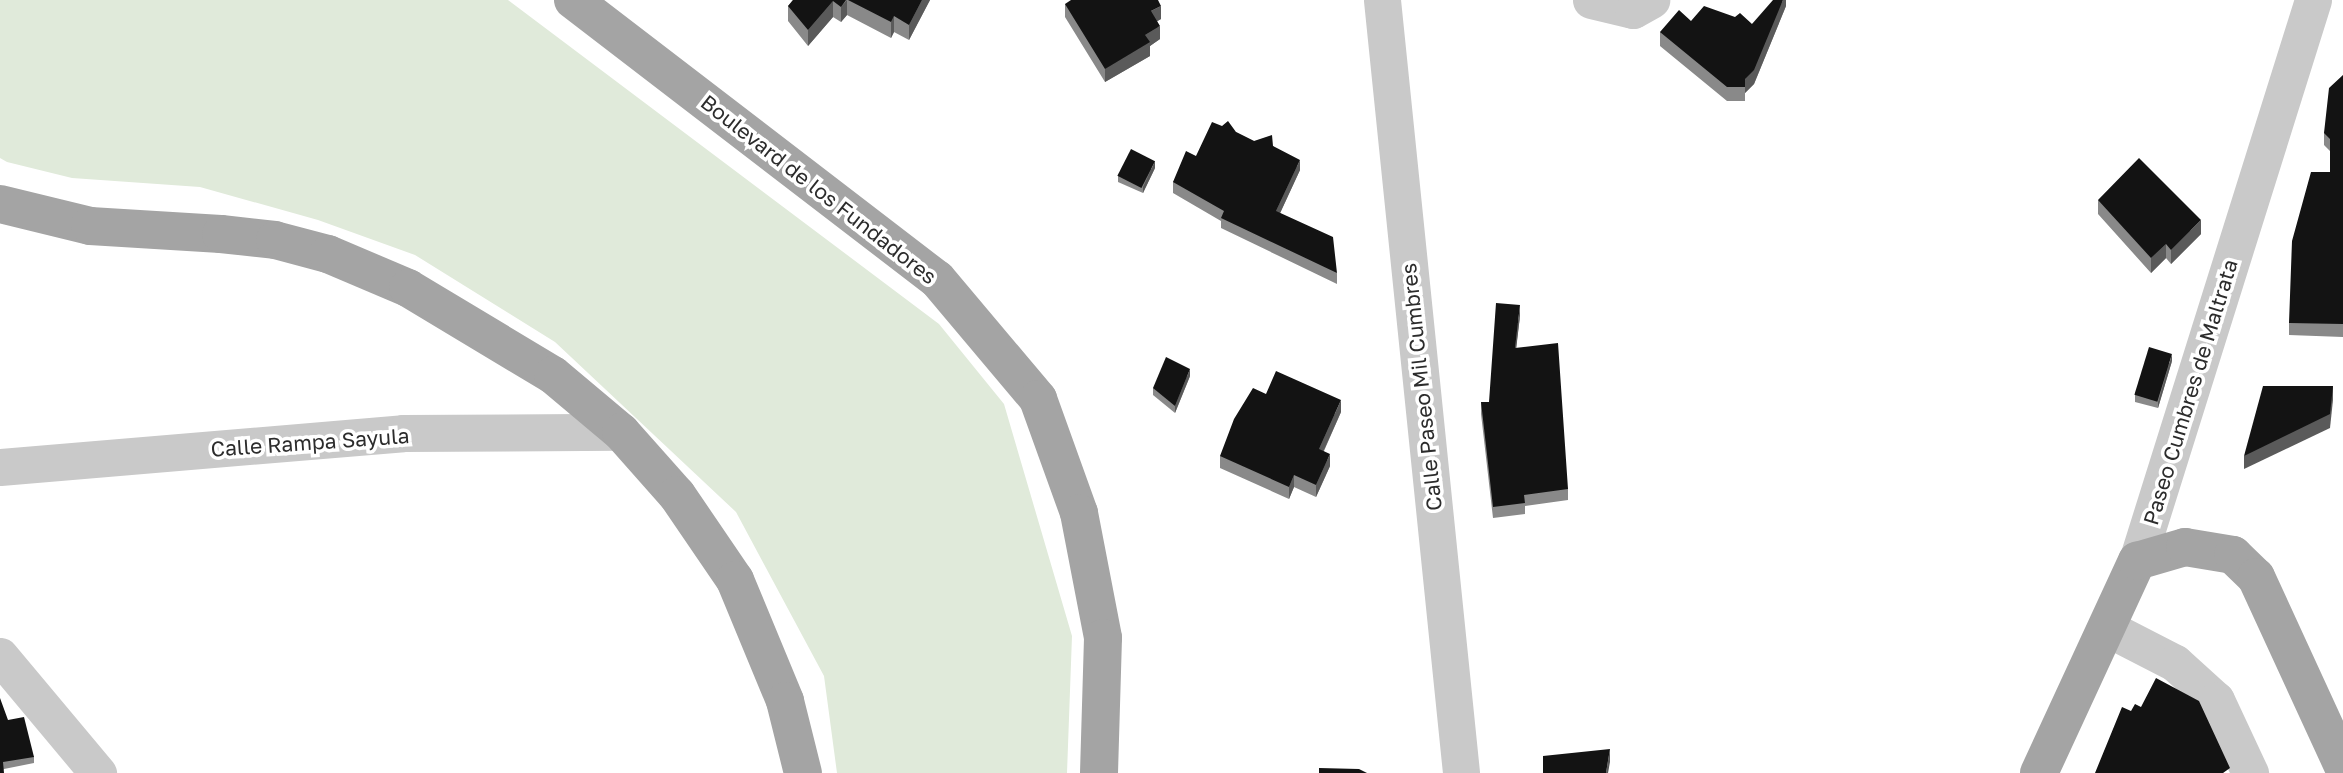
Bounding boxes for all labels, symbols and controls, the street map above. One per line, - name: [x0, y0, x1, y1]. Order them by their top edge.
- street label: Boulevard de los Fundadores: [696, 89, 942, 289]
- street label: Paseo Cumbres de Maltrata: [2138, 256, 2242, 528]
- street label: Calle Paseo Mil Cumbres: [1395, 262, 1447, 512]
- street label: Calle Rampa Sayula: [210, 422, 410, 462]

